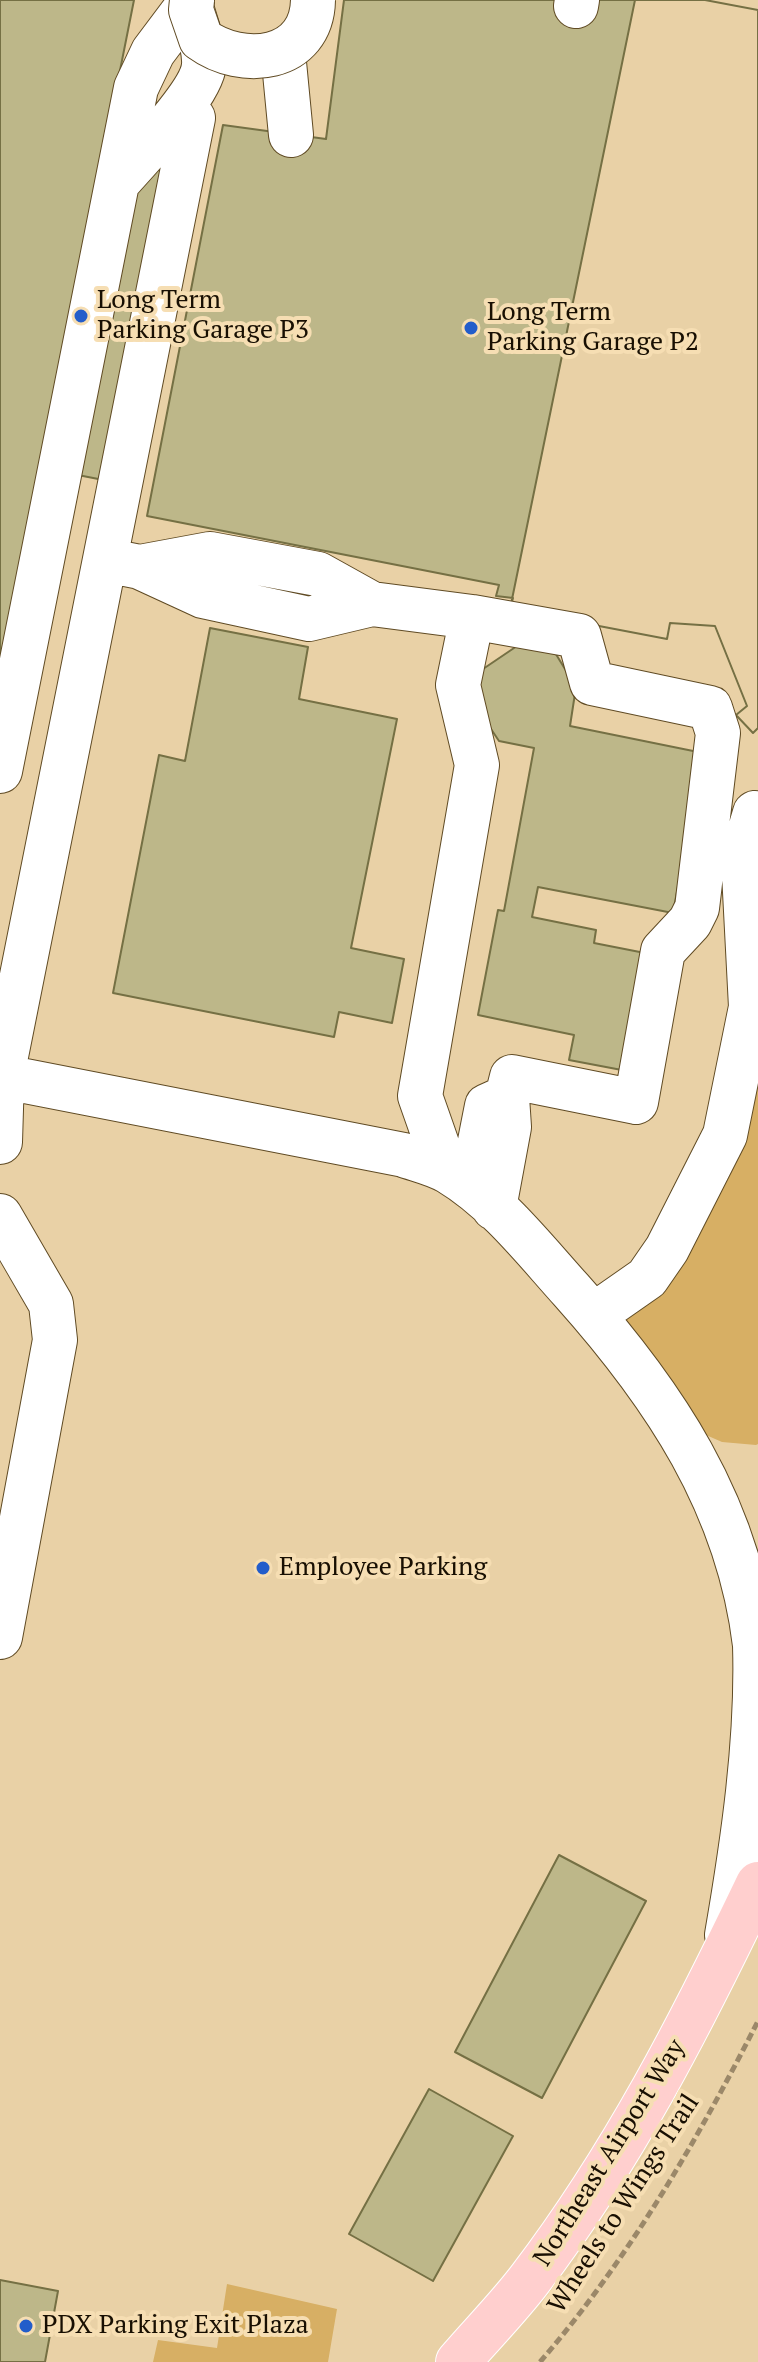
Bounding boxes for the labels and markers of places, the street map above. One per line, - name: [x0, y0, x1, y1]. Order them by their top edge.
- place label: Long Term Parking Garage P3: [97, 285, 309, 346]
- place label: Long Term Parking Garage P2: [487, 297, 699, 358]
- marker: Long Term Parking Garage P3: [72, 307, 90, 325]
- marker: Long Term Parking Garage P2: [462, 319, 480, 337]
- place label: Employee Parking: [279, 1552, 487, 1584]
- marker: Employee Parking: [254, 1559, 272, 1577]
- place label: PDX Parking Exit Plaza: [42, 2310, 309, 2342]
- marker: PDX Parking Exit Plaza: [17, 2317, 35, 2335]

